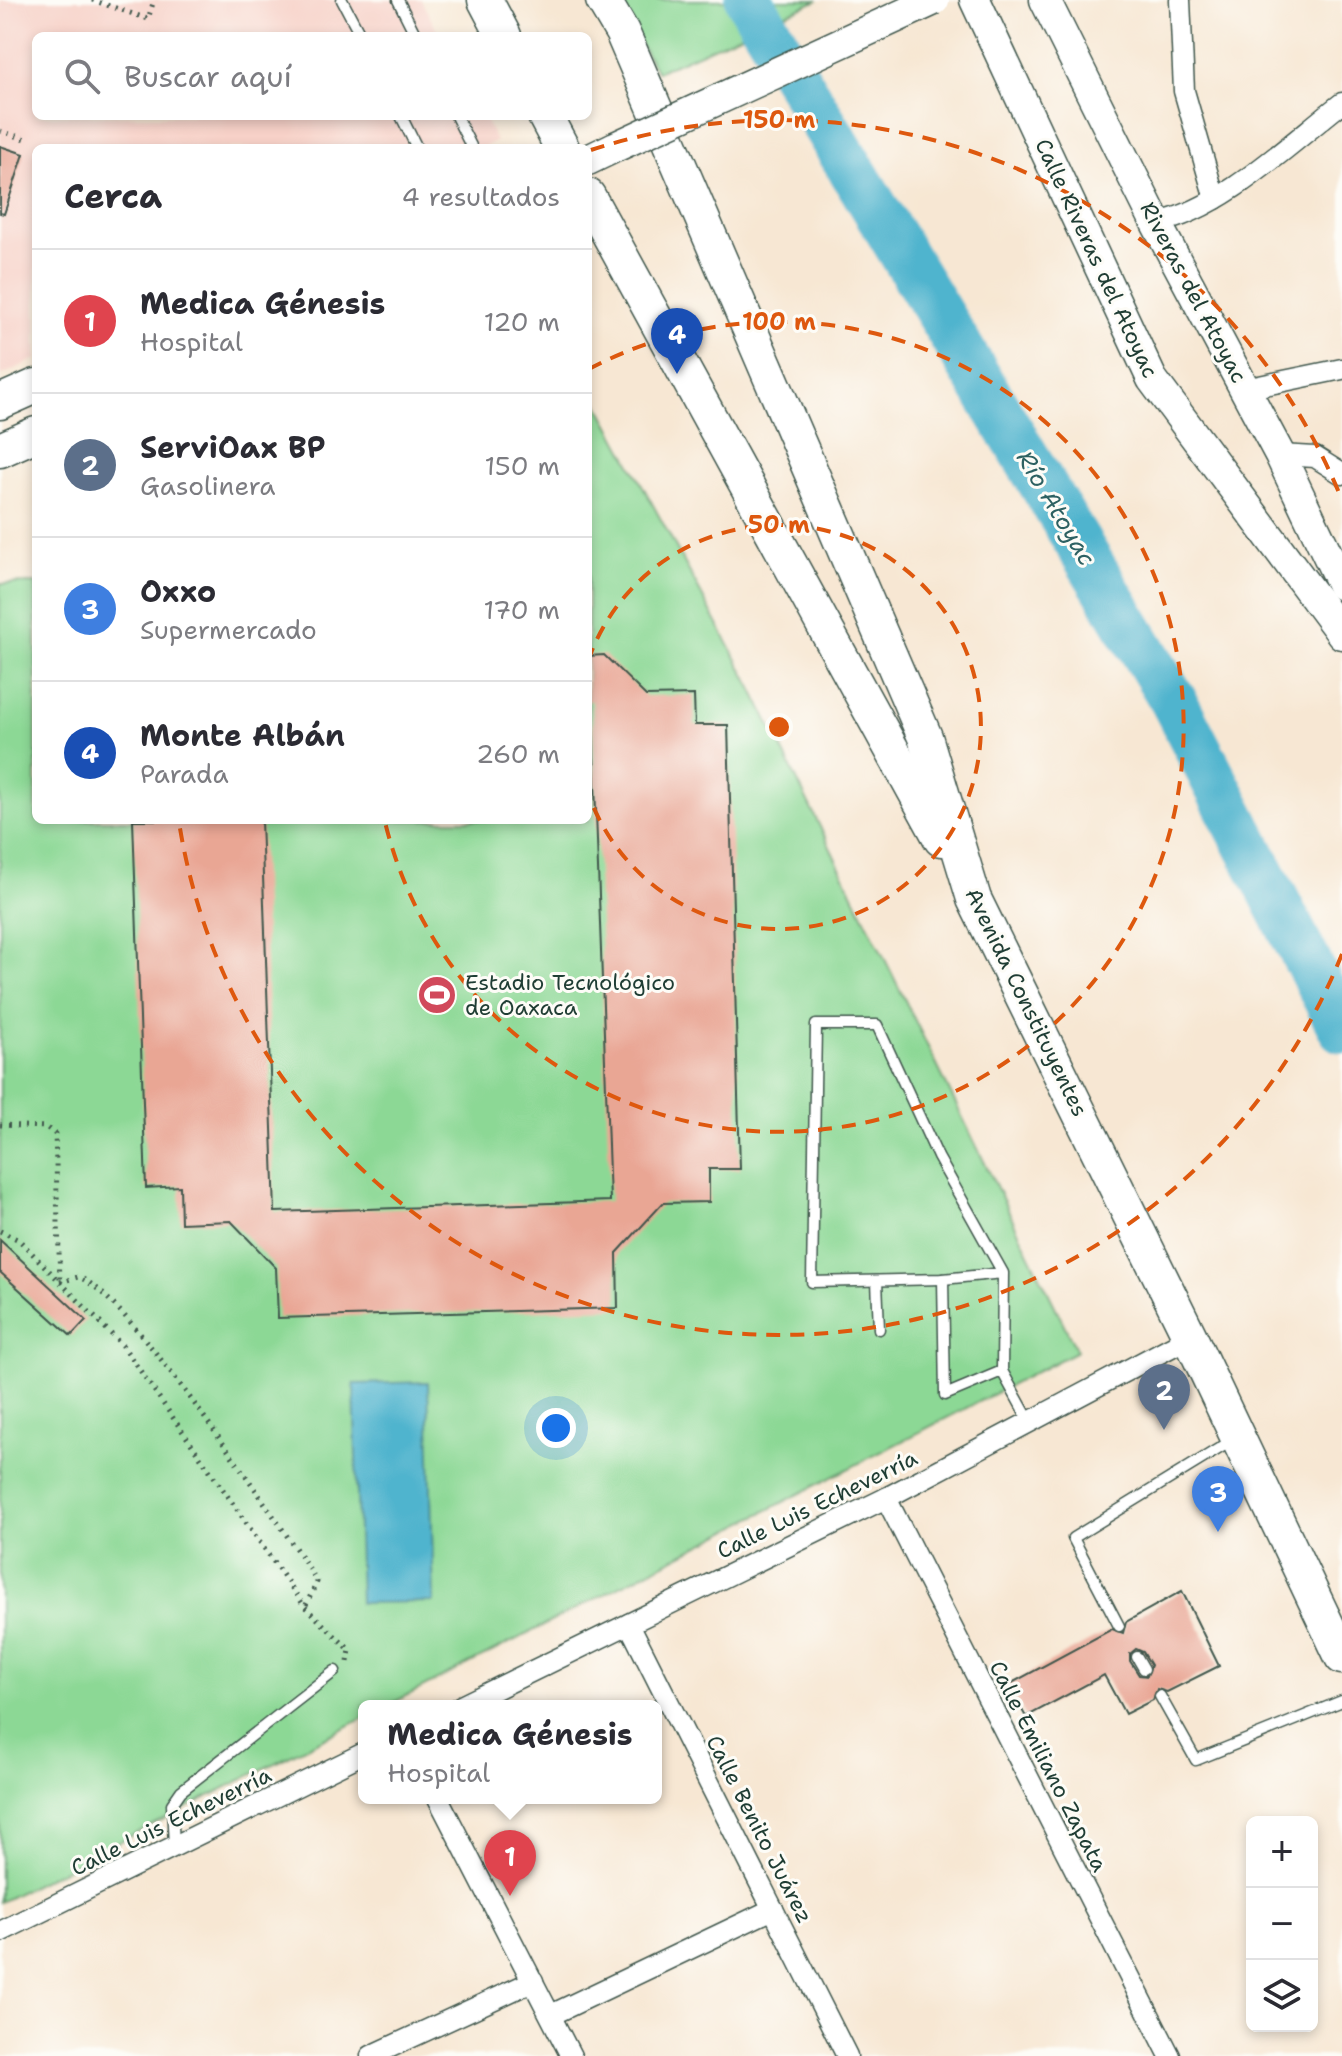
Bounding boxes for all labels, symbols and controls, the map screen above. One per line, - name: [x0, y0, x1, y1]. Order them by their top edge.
- search box: [32, 32, 592, 120]
- icon: search: [60, 54, 104, 98]
- text: Buscar aquí: [124, 56, 292, 97]
- text: 150 m: [743, 104, 815, 136]
- street label: Calle Riveras del Atoyac: [1028, 134, 1165, 382]
- text: Cerca: [64, 173, 162, 219]
- text: 4 resultados: [401, 179, 560, 214]
- street label: Riveras del Atoyac: [1134, 197, 1254, 388]
- text: Medica Génesis: [140, 283, 385, 324]
- text: 1: [84, 304, 96, 339]
- text: 120 m: [484, 304, 560, 339]
- text: 100 m: [742, 306, 816, 338]
- pin: 4: [651, 308, 703, 374]
- text: Hospital: [140, 324, 243, 359]
- text: ServiOax BP: [140, 427, 325, 468]
- water label: Río Atoyac: [1009, 445, 1103, 571]
- text: 2: [81, 448, 99, 483]
- text: 150 m: [484, 448, 560, 483]
- text: Gasolinera: [140, 468, 275, 503]
- text: 50 m: [748, 509, 810, 541]
- text: Oxxo: [140, 571, 216, 612]
- text: 3: [81, 592, 99, 627]
- text: 170 m: [483, 592, 560, 627]
- text: Supermercado: [140, 612, 317, 647]
- centre of rings: [765, 713, 793, 741]
- text: Monte Albán: [140, 715, 345, 756]
- text: 4: [81, 736, 99, 771]
- text: 260 m: [476, 736, 560, 771]
- text: Parada: [140, 756, 229, 791]
- street label: Avenida Constituyentes: [959, 883, 1095, 1121]
- place label: Estadio Tecnológico de Oaxaca: [465, 968, 675, 1022]
- sports icon: Estadio Tecnológico de Oaxaca: [416, 974, 458, 1016]
- pin: 2: [1138, 1364, 1190, 1430]
- your location: [536, 1408, 576, 1448]
- street label: Calle Luis Echeverría: [712, 1443, 923, 1566]
- pin: 3: [1192, 1466, 1244, 1532]
- street label: Calle Emiliano Zapata: [983, 1656, 1115, 1877]
- popup: [358, 1700, 662, 1804]
- text: Medica Génesis: [387, 1714, 633, 1755]
- street label: Calle Benito Juárez: [700, 1730, 819, 1928]
- text: Hospital: [387, 1755, 490, 1790]
- street label: Calle Luis Echeverría: [66, 1760, 277, 1883]
- map controls: [1246, 1816, 1318, 2032]
- button: +: [1246, 1816, 1318, 1888]
- pin: 1: [484, 1830, 536, 1896]
- button: −: [1246, 1888, 1318, 1960]
- button: layers: [1246, 1960, 1318, 2032]

